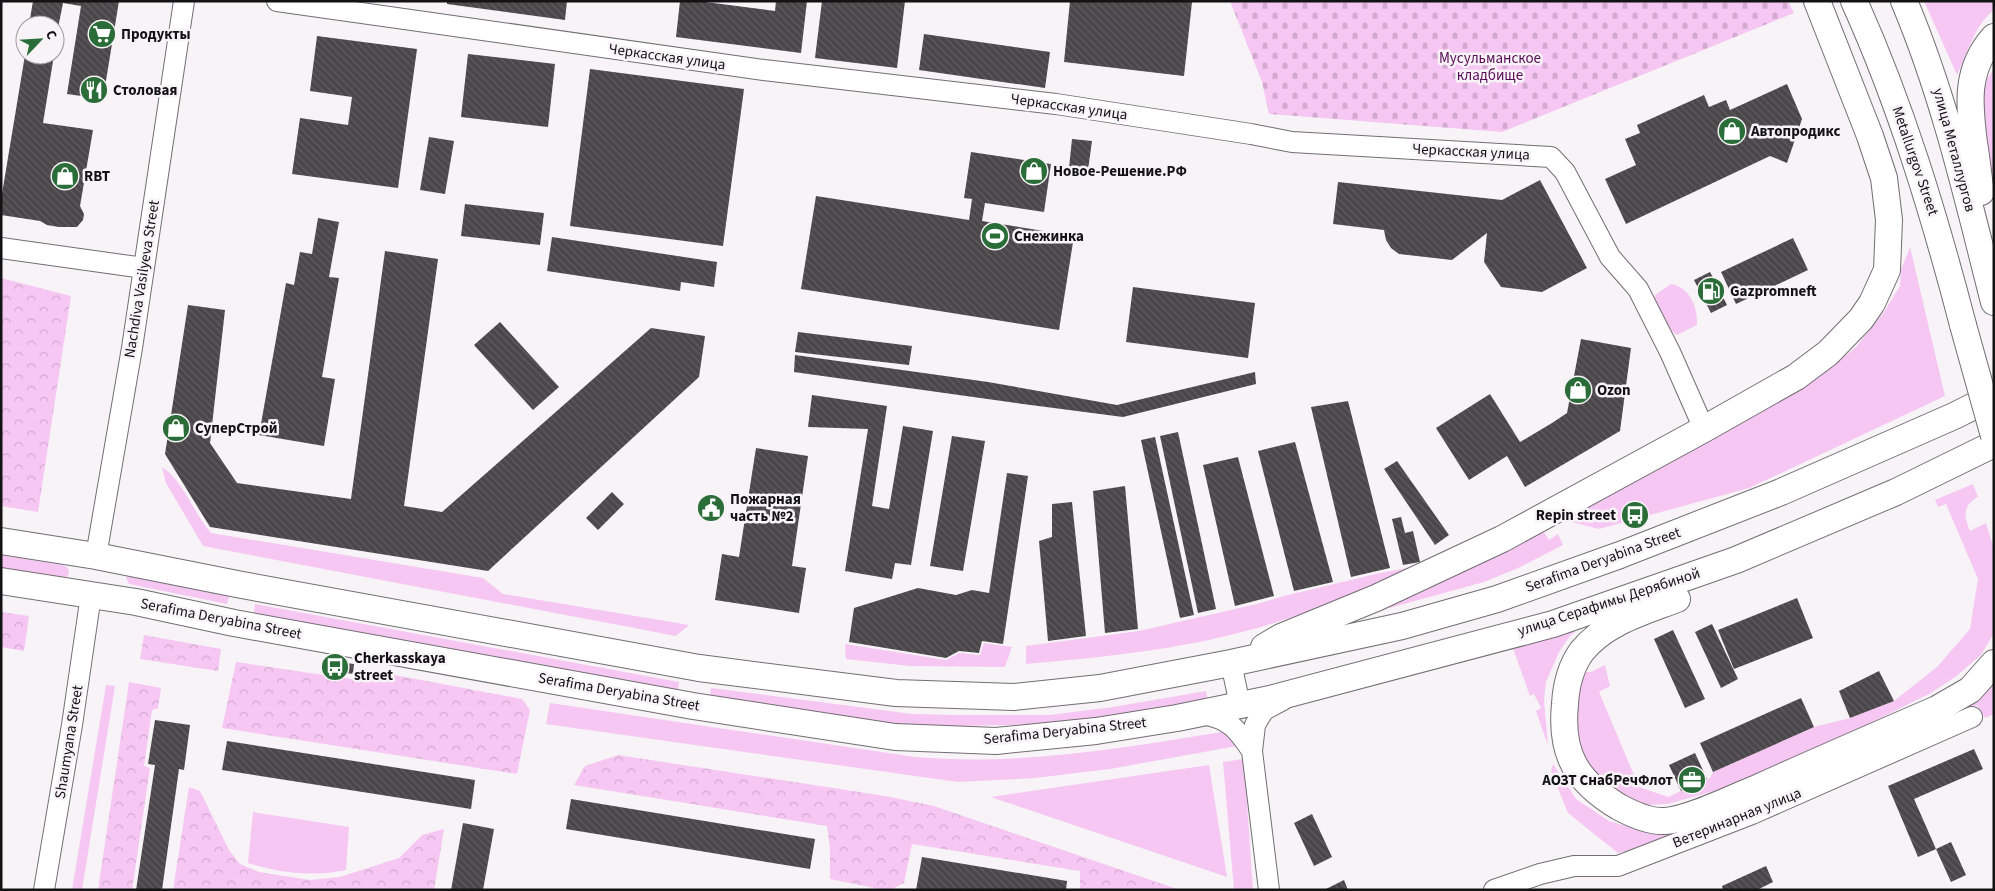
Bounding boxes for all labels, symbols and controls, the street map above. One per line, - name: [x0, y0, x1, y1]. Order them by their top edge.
- north arrow: [15, 15, 65, 65]
- supermarket icon: Продукты: [87, 19, 117, 49]
- place label: Продукты: [121, 24, 191, 45]
- text: С: [40, 27, 62, 43]
- street label: Черкасская улица: [607, 38, 727, 76]
- park label: Мусульманское кладбище: [1439, 48, 1541, 86]
- restaurant icon: Столовая: [79, 75, 109, 105]
- place label: Столовая: [113, 80, 178, 101]
- street label: улица Металлургов: [1927, 86, 1981, 215]
- street label: Черкасская улица: [1009, 88, 1129, 126]
- street label: Metallurgov Street: [1886, 104, 1944, 218]
- shop icon: Автопродикс: [1717, 116, 1747, 146]
- place label: Автопродикс: [1750, 121, 1840, 142]
- street label: Черкасская улица: [1412, 138, 1530, 166]
- shop icon: Новое-Решение.РФ: [1019, 156, 1049, 186]
- shop icon: RBT: [50, 161, 80, 191]
- place label: Новое-Решение.РФ: [1053, 161, 1187, 182]
- place label: RBT: [84, 166, 110, 187]
- street label: Nachdiva Vasilyeva Street: [119, 199, 165, 359]
- sports icon: Снежинка: [980, 221, 1010, 251]
- place label: Снежинка: [1014, 226, 1084, 247]
- fuel station icon: Gazpromneft: [1696, 276, 1726, 306]
- place label: Gazpromneft: [1730, 281, 1817, 302]
- shop icon: Ozon: [1563, 375, 1593, 405]
- place label: Ozon: [1597, 380, 1631, 401]
- shop icon: СуперСтрой: [161, 413, 191, 443]
- place label: СуперСтрой: [195, 418, 277, 439]
- place label: Пожарная часть №2: [730, 489, 801, 527]
- public building icon: Пожарная часть №2: [696, 493, 726, 523]
- bus stop icon: Repin street: [1620, 500, 1650, 530]
- place label: Repin street: [1536, 505, 1616, 526]
- street label: Serafima Deryabina Street: [1522, 522, 1684, 598]
- street label: улица Серафимы Дерябиной: [1515, 563, 1703, 641]
- street label: Serafima Deryabina Street: [139, 593, 303, 645]
- place label: Cherkasskaya street: [354, 648, 446, 686]
- bus stop icon: Cherkasskaya street: [320, 652, 350, 682]
- street label: Serafima Deryabina Street: [537, 667, 701, 717]
- street label: Shaumyana Street: [50, 684, 88, 800]
- street label: Serafima Deryabina Street: [982, 712, 1148, 750]
- office icon: АОЗТ СнабРечФлот: [1677, 765, 1707, 795]
- place label: АОЗТ СнабРечФлот: [1541, 770, 1673, 791]
- street label: Ветеринарная улица: [1669, 783, 1805, 853]

